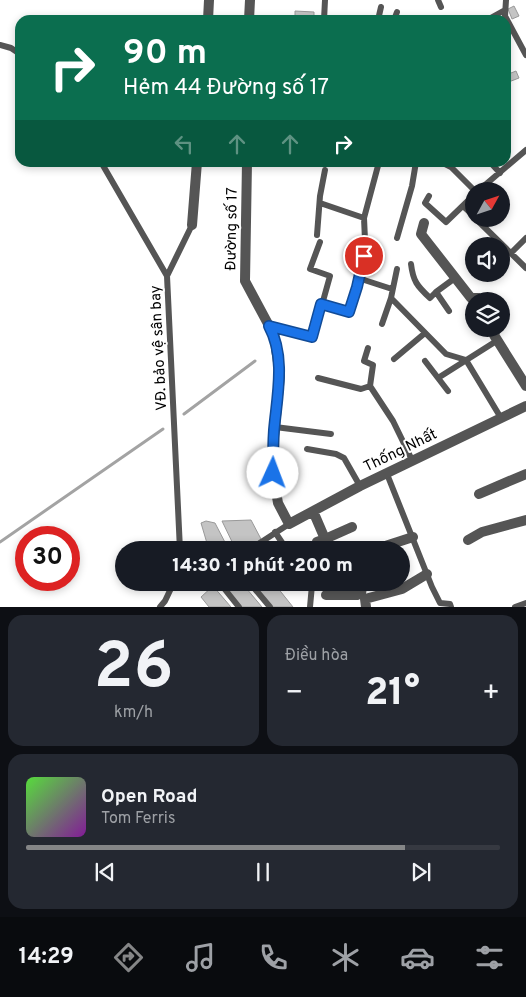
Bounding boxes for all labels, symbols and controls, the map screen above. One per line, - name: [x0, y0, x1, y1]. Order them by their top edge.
- text: 90 m: [123, 32, 207, 76]
- icon: right: [40, 35, 105, 100]
- text: Hẻm 44 Đường số 17: [123, 75, 329, 102]
- icon: left: [170, 130, 198, 158]
- icon: ahead: [223, 130, 251, 158]
- icon: ahead: [276, 130, 304, 158]
- icon: right: [329, 130, 357, 158]
- north arrow: [465, 182, 510, 228]
- map controls: [465, 182, 510, 337]
- street label: Đường số 17: [221, 187, 243, 271]
- pin: [343, 235, 385, 277]
- button: sound: [465, 237, 510, 282]
- icon: arrive: [350, 242, 378, 270]
- street label: VĐ. bảo vệ sân bay: [147, 285, 172, 411]
- button: layers: [465, 292, 510, 337]
- street label: Thống Nhất: [360, 425, 440, 477]
- position arrow: [246, 446, 298, 498]
- speed limit sign: 30: [15, 526, 80, 591]
- text: 14:30 · 1 phút · 200 m: [172, 554, 353, 578]
- text: 26: [94, 629, 173, 711]
- text: Điều hòa: [285, 646, 348, 666]
- text: 21°: [365, 670, 420, 719]
- text: −: [285, 676, 303, 712]
- text: +: [482, 676, 500, 712]
- text: km/h: [114, 703, 153, 723]
- text: Open Road: [101, 785, 197, 809]
- text: Tom Ferris: [101, 809, 175, 829]
- icon: previous: [91, 858, 119, 886]
- icon: pause: [249, 858, 277, 886]
- icon: next: [407, 858, 435, 886]
- icon: directions: [111, 940, 146, 975]
- icon: music: [183, 940, 218, 975]
- icon: phone: [256, 940, 291, 975]
- icon: climate: [328, 940, 363, 975]
- icon: car: [400, 940, 435, 975]
- icon: filters: [472, 940, 507, 975]
- text: 14:29: [19, 944, 74, 971]

